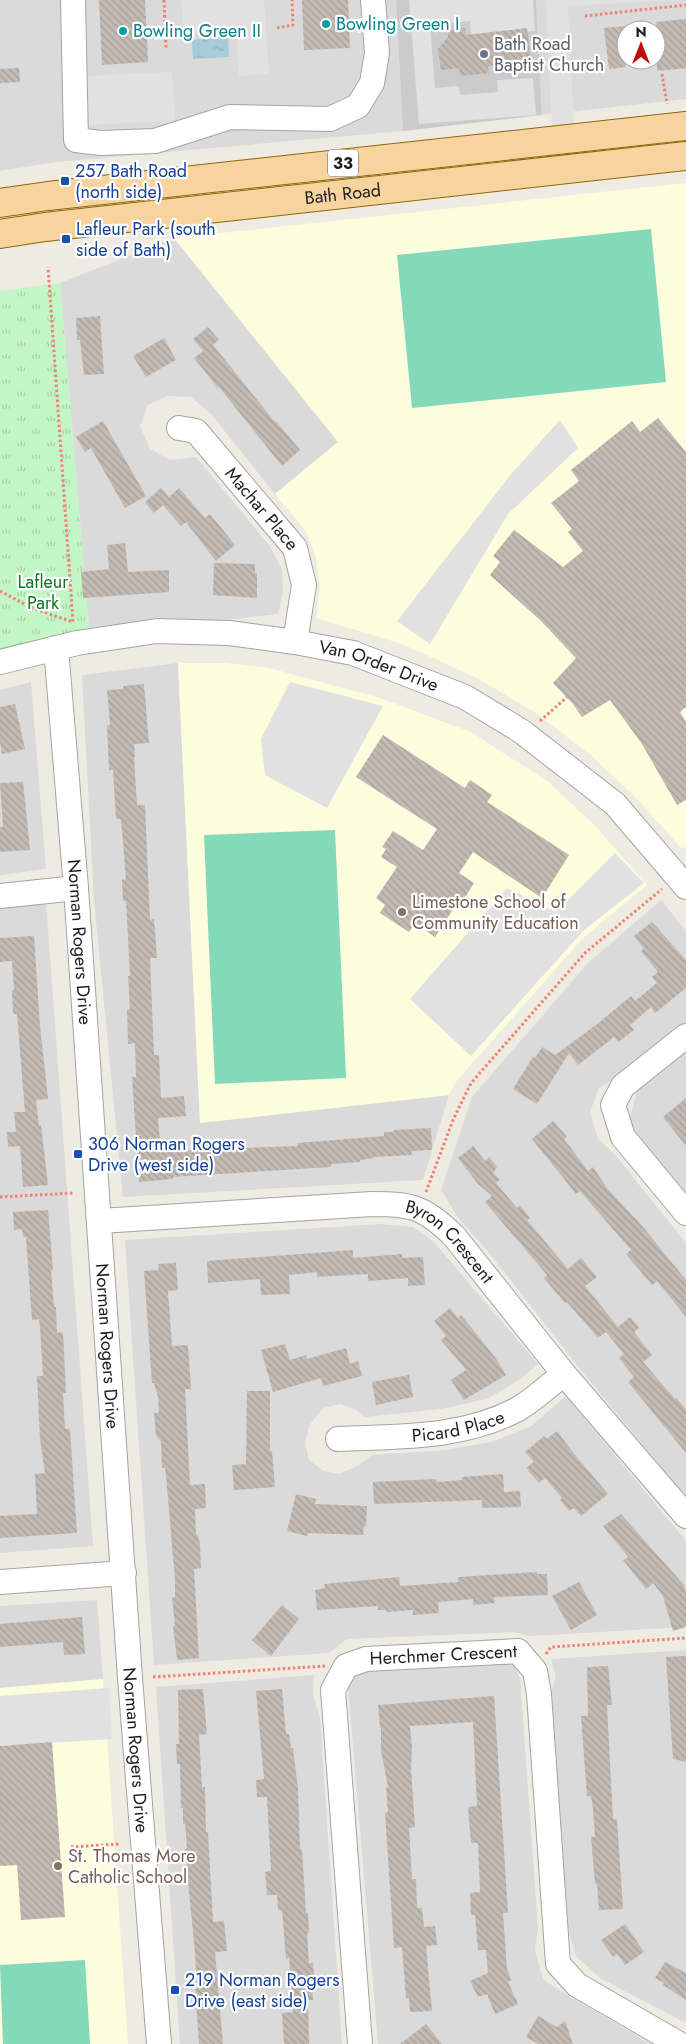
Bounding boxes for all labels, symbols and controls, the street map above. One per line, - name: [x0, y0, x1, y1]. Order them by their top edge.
- place label: Bowling Green I: [336, 11, 459, 37]
- place label: Bowling Green II: [133, 18, 261, 44]
- marker: Bowling Green I: [320, 18, 332, 30]
- north arrow: [616, 20, 666, 70]
- text: N: [635, 22, 647, 42]
- marker: Bowling Green II: [117, 25, 129, 37]
- place label: Bath Road Baptist Church: [494, 31, 604, 78]
- marker: Bath Road Baptist Church: [478, 48, 490, 60]
- road number: 33: [328, 150, 358, 177]
- place label: 257 Bath Road (north side): [75, 158, 187, 205]
- marker: 257 Bath Road (north side): [59, 175, 71, 187]
- street label: Bath Road: [303, 177, 382, 211]
- place label: Lafleur Park (south side of Bath): [76, 216, 216, 263]
- marker: Lafleur Park (south side of Bath): [60, 233, 72, 245]
- street label: Machar Place: [219, 461, 305, 556]
- park label: Lafleur Park: [18, 569, 69, 616]
- street label: Van Order Drive: [317, 634, 442, 698]
- street label: Norman Rogers Drive: [61, 858, 98, 1026]
- place label: Limestone School of Community Education: [412, 889, 579, 936]
- marker: Limestone School of Community Education: [396, 906, 408, 918]
- place label: 306 Norman Rogers Drive (west side): [88, 1131, 245, 1178]
- marker: 306 Norman Rogers Drive (west side): [72, 1148, 84, 1160]
- street label: Byron Crescent: [403, 1193, 500, 1290]
- street label: Norman Rogers Drive: [89, 1262, 126, 1430]
- street label: Picard Place: [411, 1404, 508, 1449]
- street label: Herchmer Crescent: [369, 1638, 518, 1672]
- street label: Norman Rogers Drive: [116, 1666, 155, 1834]
- place label: St. Thomas More Catholic School: [68, 1843, 196, 1890]
- marker: St. Thomas More Catholic School: [52, 1860, 64, 1872]
- place label: 219 Norman Rogers Drive (east side): [185, 1967, 339, 2014]
- marker: 219 Norman Rogers Drive (east side): [169, 1984, 181, 1996]

